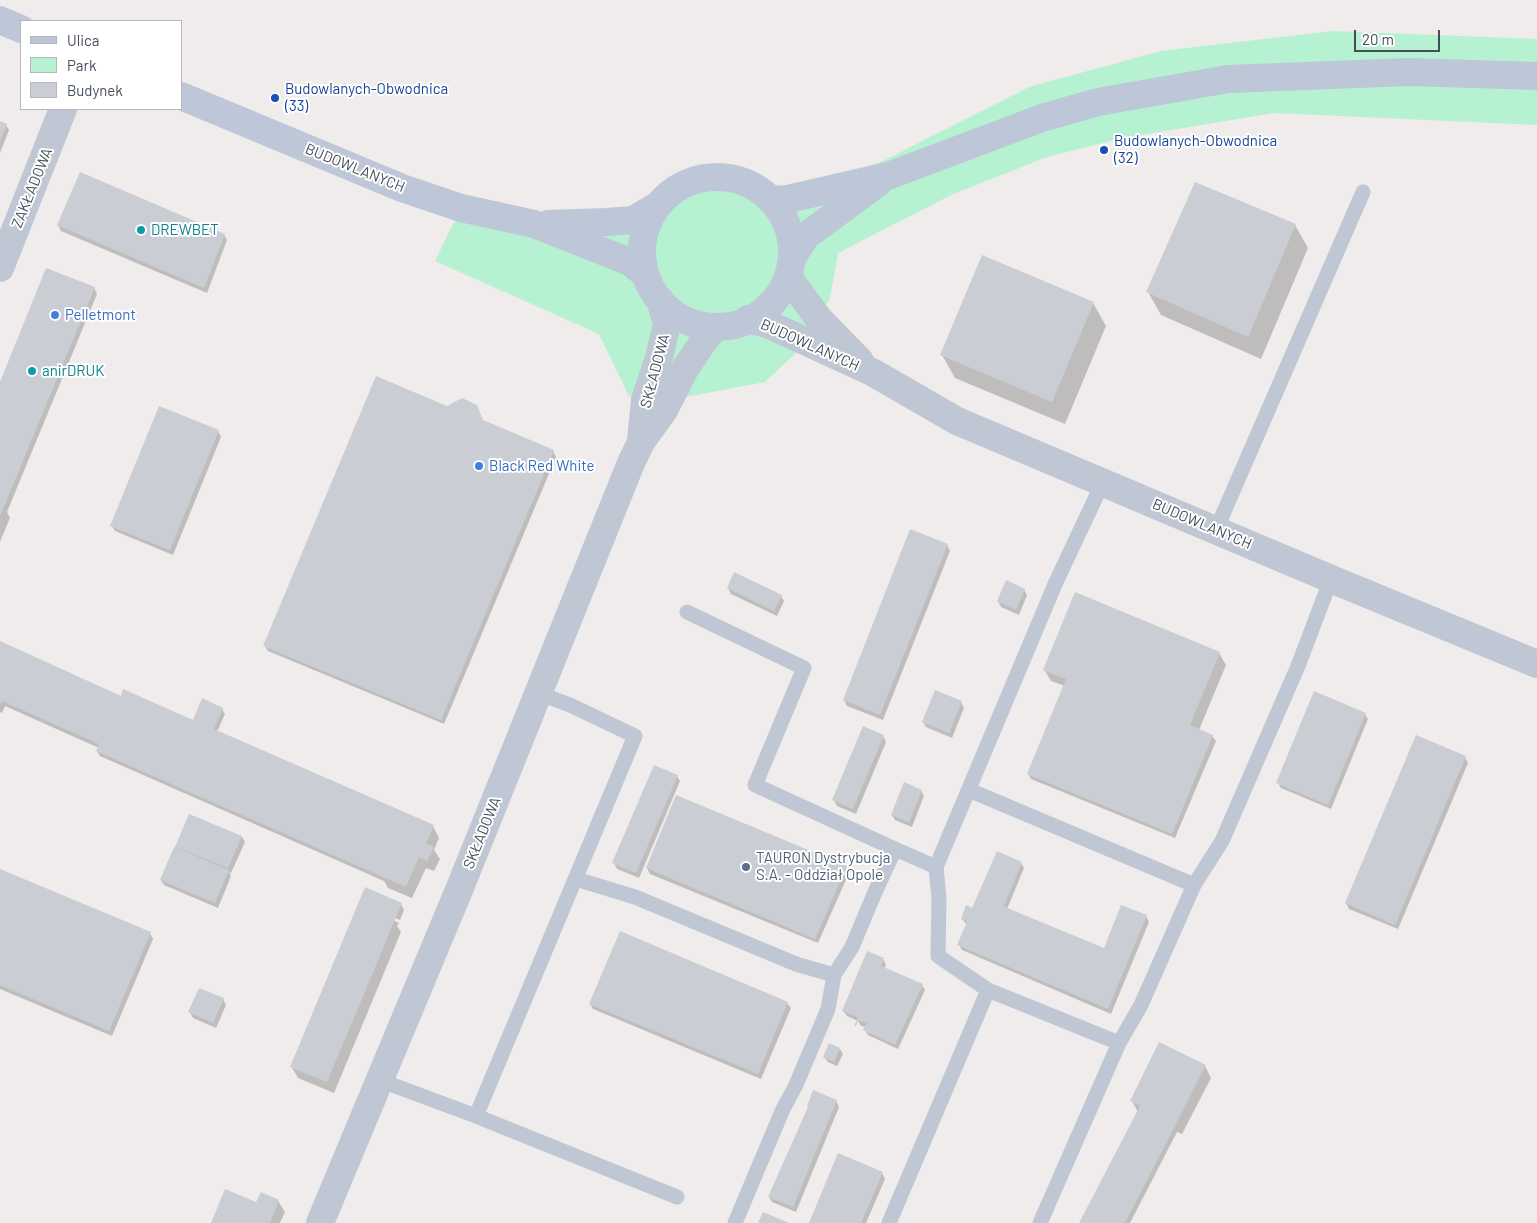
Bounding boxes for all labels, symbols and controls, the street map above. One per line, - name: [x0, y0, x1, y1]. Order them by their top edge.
- legend: [20, 20, 182, 110]
- scale bar: [1357, 20, 1443, 52]
- text: 20 m: [1362, 30, 1394, 48]
- text: Ulica: [67, 31, 99, 49]
- text: Park: [67, 56, 96, 74]
- place label: Budowlanych-Obwodnica (33): [285, 80, 448, 115]
- text: Budynek: [67, 81, 123, 99]
- marker: Budowlanych-Obwodnica (33): [269, 92, 281, 104]
- place label: Budowlanych-Obwodnica (32): [1114, 132, 1277, 167]
- street label: BUDOWLANYCH: [302, 140, 408, 196]
- marker: Budowlanych-Obwodnica (32): [1098, 144, 1110, 156]
- street label: ZAKŁADOWA: [8, 145, 56, 231]
- place label: DREWBET: [151, 221, 219, 239]
- marker: DREWBET: [135, 224, 147, 236]
- place label: Pelletmont: [65, 306, 136, 324]
- marker: Pelletmont: [49, 309, 61, 321]
- street label: BUDOWLANYCH: [758, 315, 862, 375]
- street label: SKŁADOWA: [636, 332, 674, 410]
- place label: anirDRUK: [42, 362, 104, 380]
- marker: anirDRUK: [26, 365, 38, 377]
- place label: Black Red White: [489, 457, 594, 475]
- marker: Black Red White: [473, 460, 485, 472]
- street label: BUDOWLANYCH: [1150, 495, 1254, 553]
- street label: SKŁADOWA: [459, 794, 505, 872]
- place label: TAURON Dystrybucja S.A. - Oddział Opole: [756, 849, 891, 884]
- marker: TAURON Dystrybucja S.A. - Oddział Opole: [740, 861, 752, 873]

